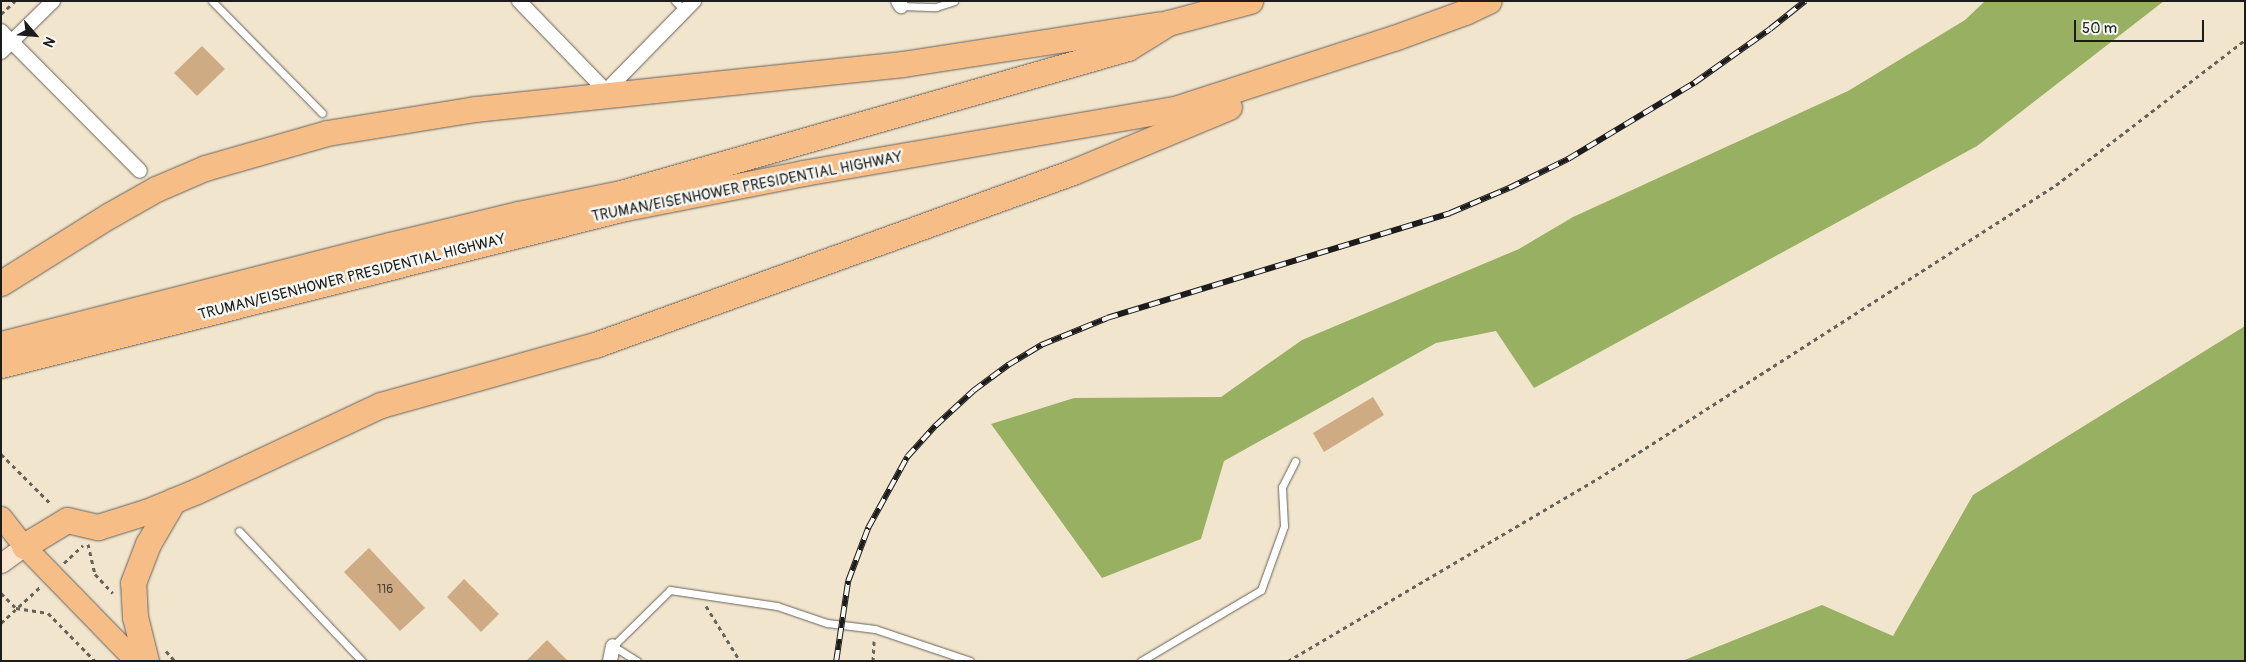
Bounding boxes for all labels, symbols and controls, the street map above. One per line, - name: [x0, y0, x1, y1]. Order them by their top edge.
- north arrow: [10, 10, 60, 60]
- scale bar: [2076, 10, 2206, 42]
- text: 50 m: [2082, 19, 2117, 38]
- text: N: [39, 34, 59, 50]
- street label: TRUMAN/EISENHOWER PRESIDENTIAL HIGHWAY: [590, 148, 904, 226]
- street label: TRUMAN/EISENHOWER PRESIDENTIAL HIGHWAY: [196, 230, 508, 324]
- house number: 116: [377, 583, 393, 597]

